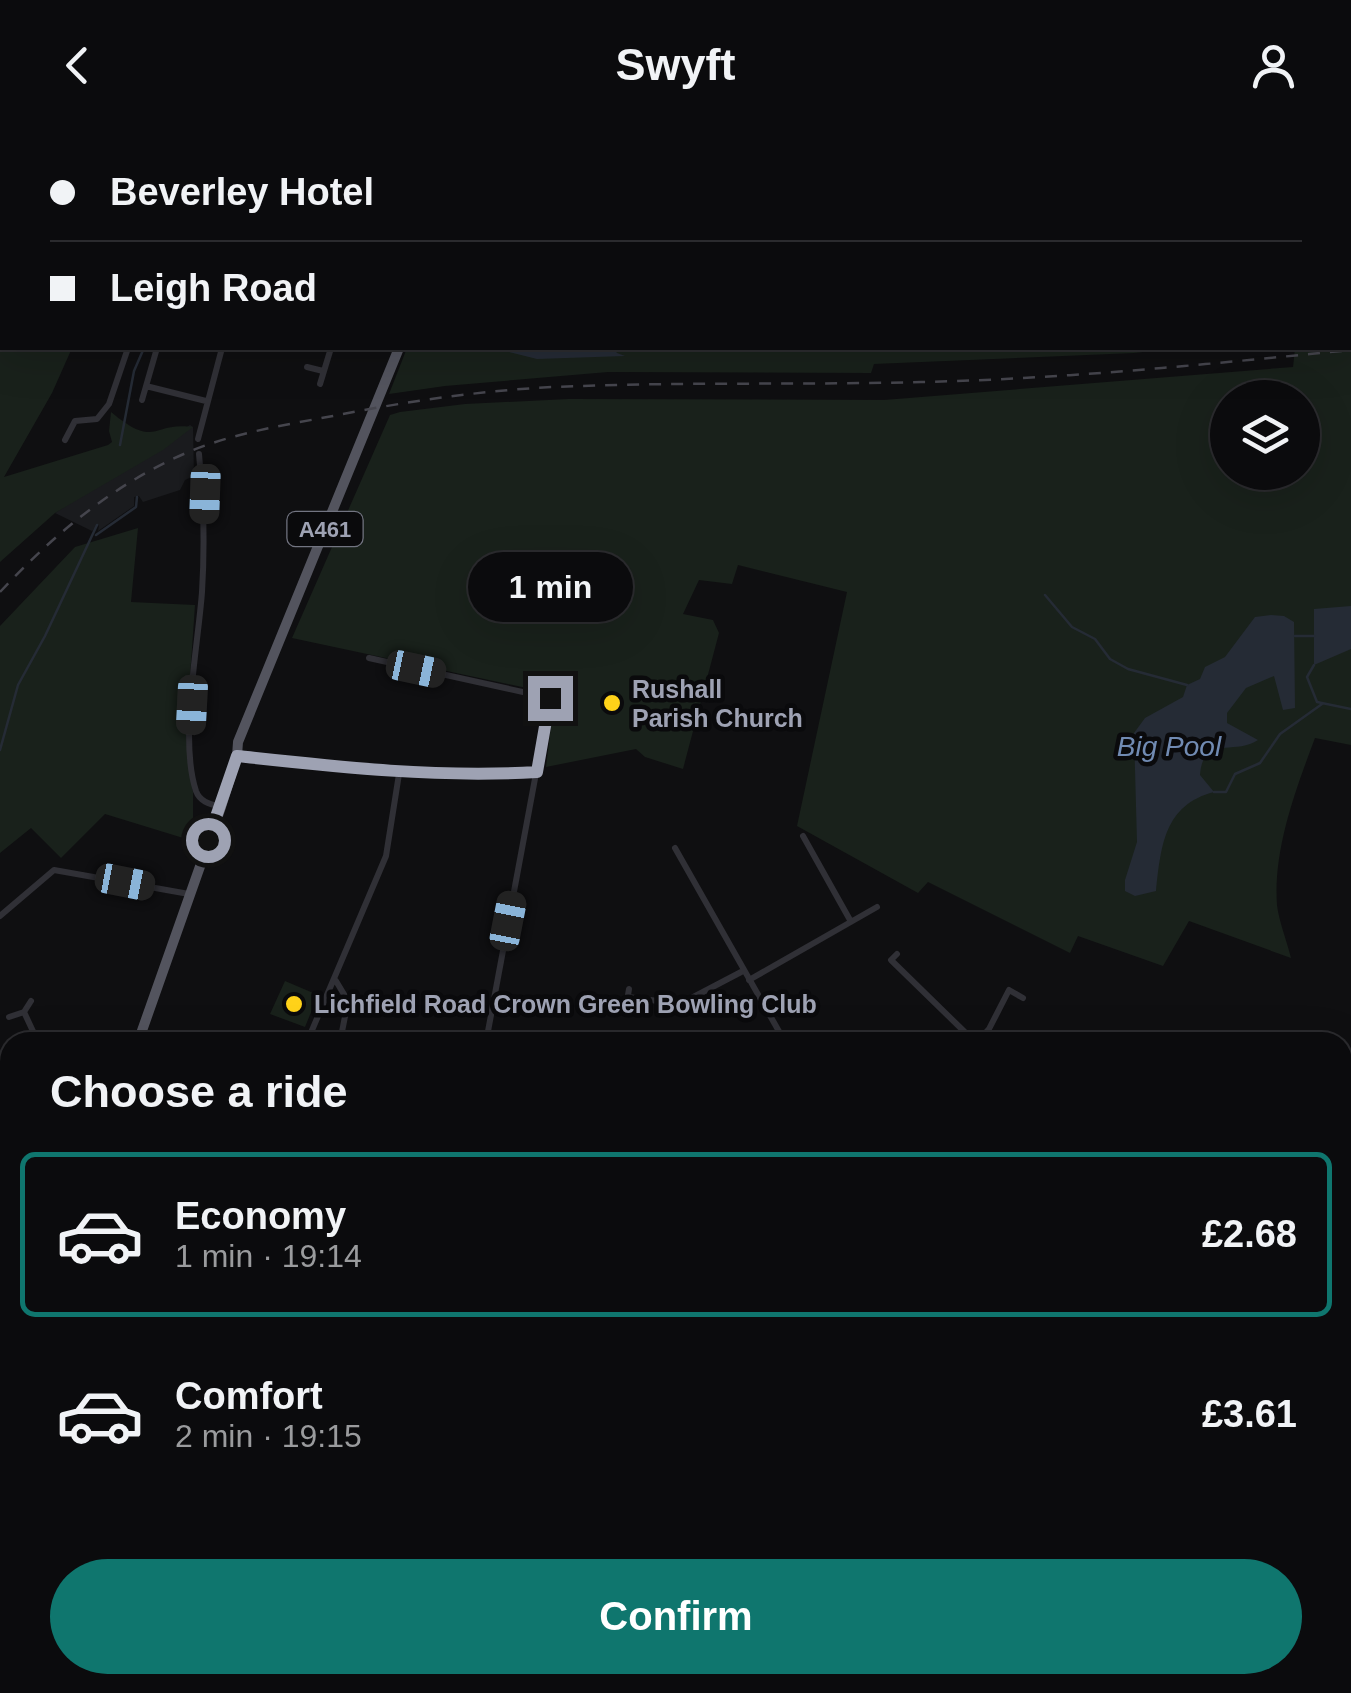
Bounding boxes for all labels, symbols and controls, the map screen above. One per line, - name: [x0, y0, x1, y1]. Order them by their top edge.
- icon: back: [50, 38, 105, 93]
- icon: person: [1246, 38, 1301, 93]
- text: Swyft: [615, 39, 736, 90]
- text: Beverley Hotel: [110, 171, 374, 213]
- text: Leigh Road: [110, 267, 317, 309]
- map controls: [1210, 380, 1320, 490]
- button: layers: [1210, 380, 1320, 490]
- car: [189, 463, 221, 525]
- road number: A461: [288, 512, 362, 546]
- callout: 1 min: [468, 553, 632, 623]
- text: 1 min: [509, 569, 592, 605]
- car: [384, 648, 448, 690]
- car: [175, 674, 209, 736]
- place label: Rushall Parish Church: [632, 675, 803, 732]
- route end: [528, 676, 573, 721]
- marker: Rushall Parish Church: [601, 692, 623, 714]
- water label: Big Pool: [1117, 731, 1222, 762]
- route start: [186, 818, 231, 863]
- car: [93, 862, 157, 902]
- car: [488, 889, 528, 953]
- place label: Lichfield Road Crown Green Bowling Club: [314, 990, 817, 1018]
- marker: Lichfield Road Crown Green Bowling Club: [283, 993, 305, 1015]
- text: Choose a ride: [50, 1066, 348, 1117]
- icon: car: [55, 1190, 145, 1280]
- text: Economy: [175, 1195, 346, 1237]
- text: £2.68: [1202, 1213, 1297, 1255]
- text: 1 min · 19:14: [175, 1238, 362, 1274]
- icon: car: [55, 1370, 145, 1460]
- text: Comfort: [175, 1375, 323, 1417]
- text: £3.61: [1202, 1393, 1297, 1435]
- text: 2 min · 19:15: [175, 1418, 362, 1454]
- button: Confirm: [50, 1559, 1302, 1674]

